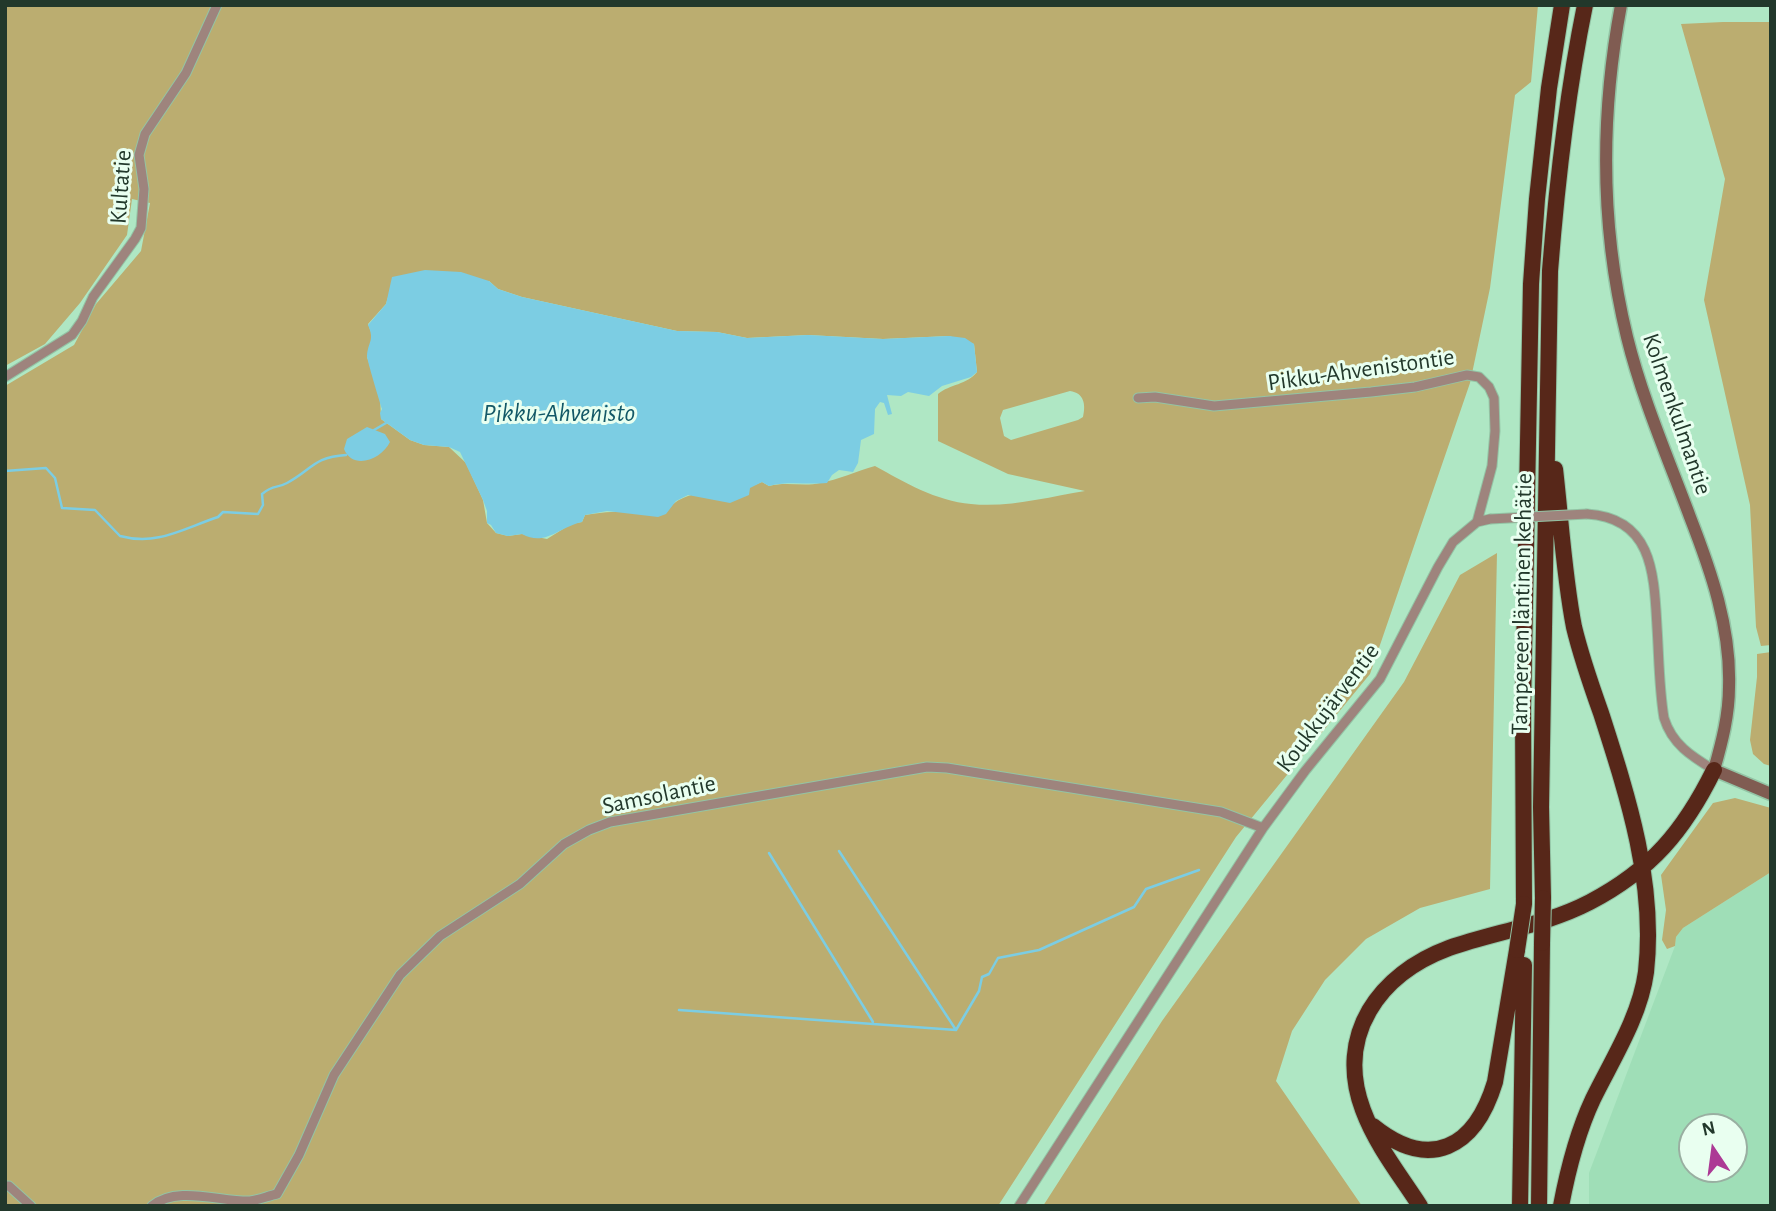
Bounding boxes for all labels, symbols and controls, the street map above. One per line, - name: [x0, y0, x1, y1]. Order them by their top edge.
- street label: Kultatie: [104, 149, 138, 225]
- street label: Kolmenkulmantie: [1636, 329, 1718, 499]
- street label: Pikku-Ahvenistontie: [1266, 343, 1456, 397]
- water label: Pikku-Ahvenisto: [483, 397, 635, 429]
- street label: Tampereen läntinen kehätie: [1505, 473, 1539, 735]
- street label: Koukkujärventie: [1270, 638, 1386, 778]
- street label: Samsolantie: [600, 769, 718, 821]
- north arrow: [1678, 1113, 1748, 1183]
- text: N: [1700, 1118, 1717, 1140]

